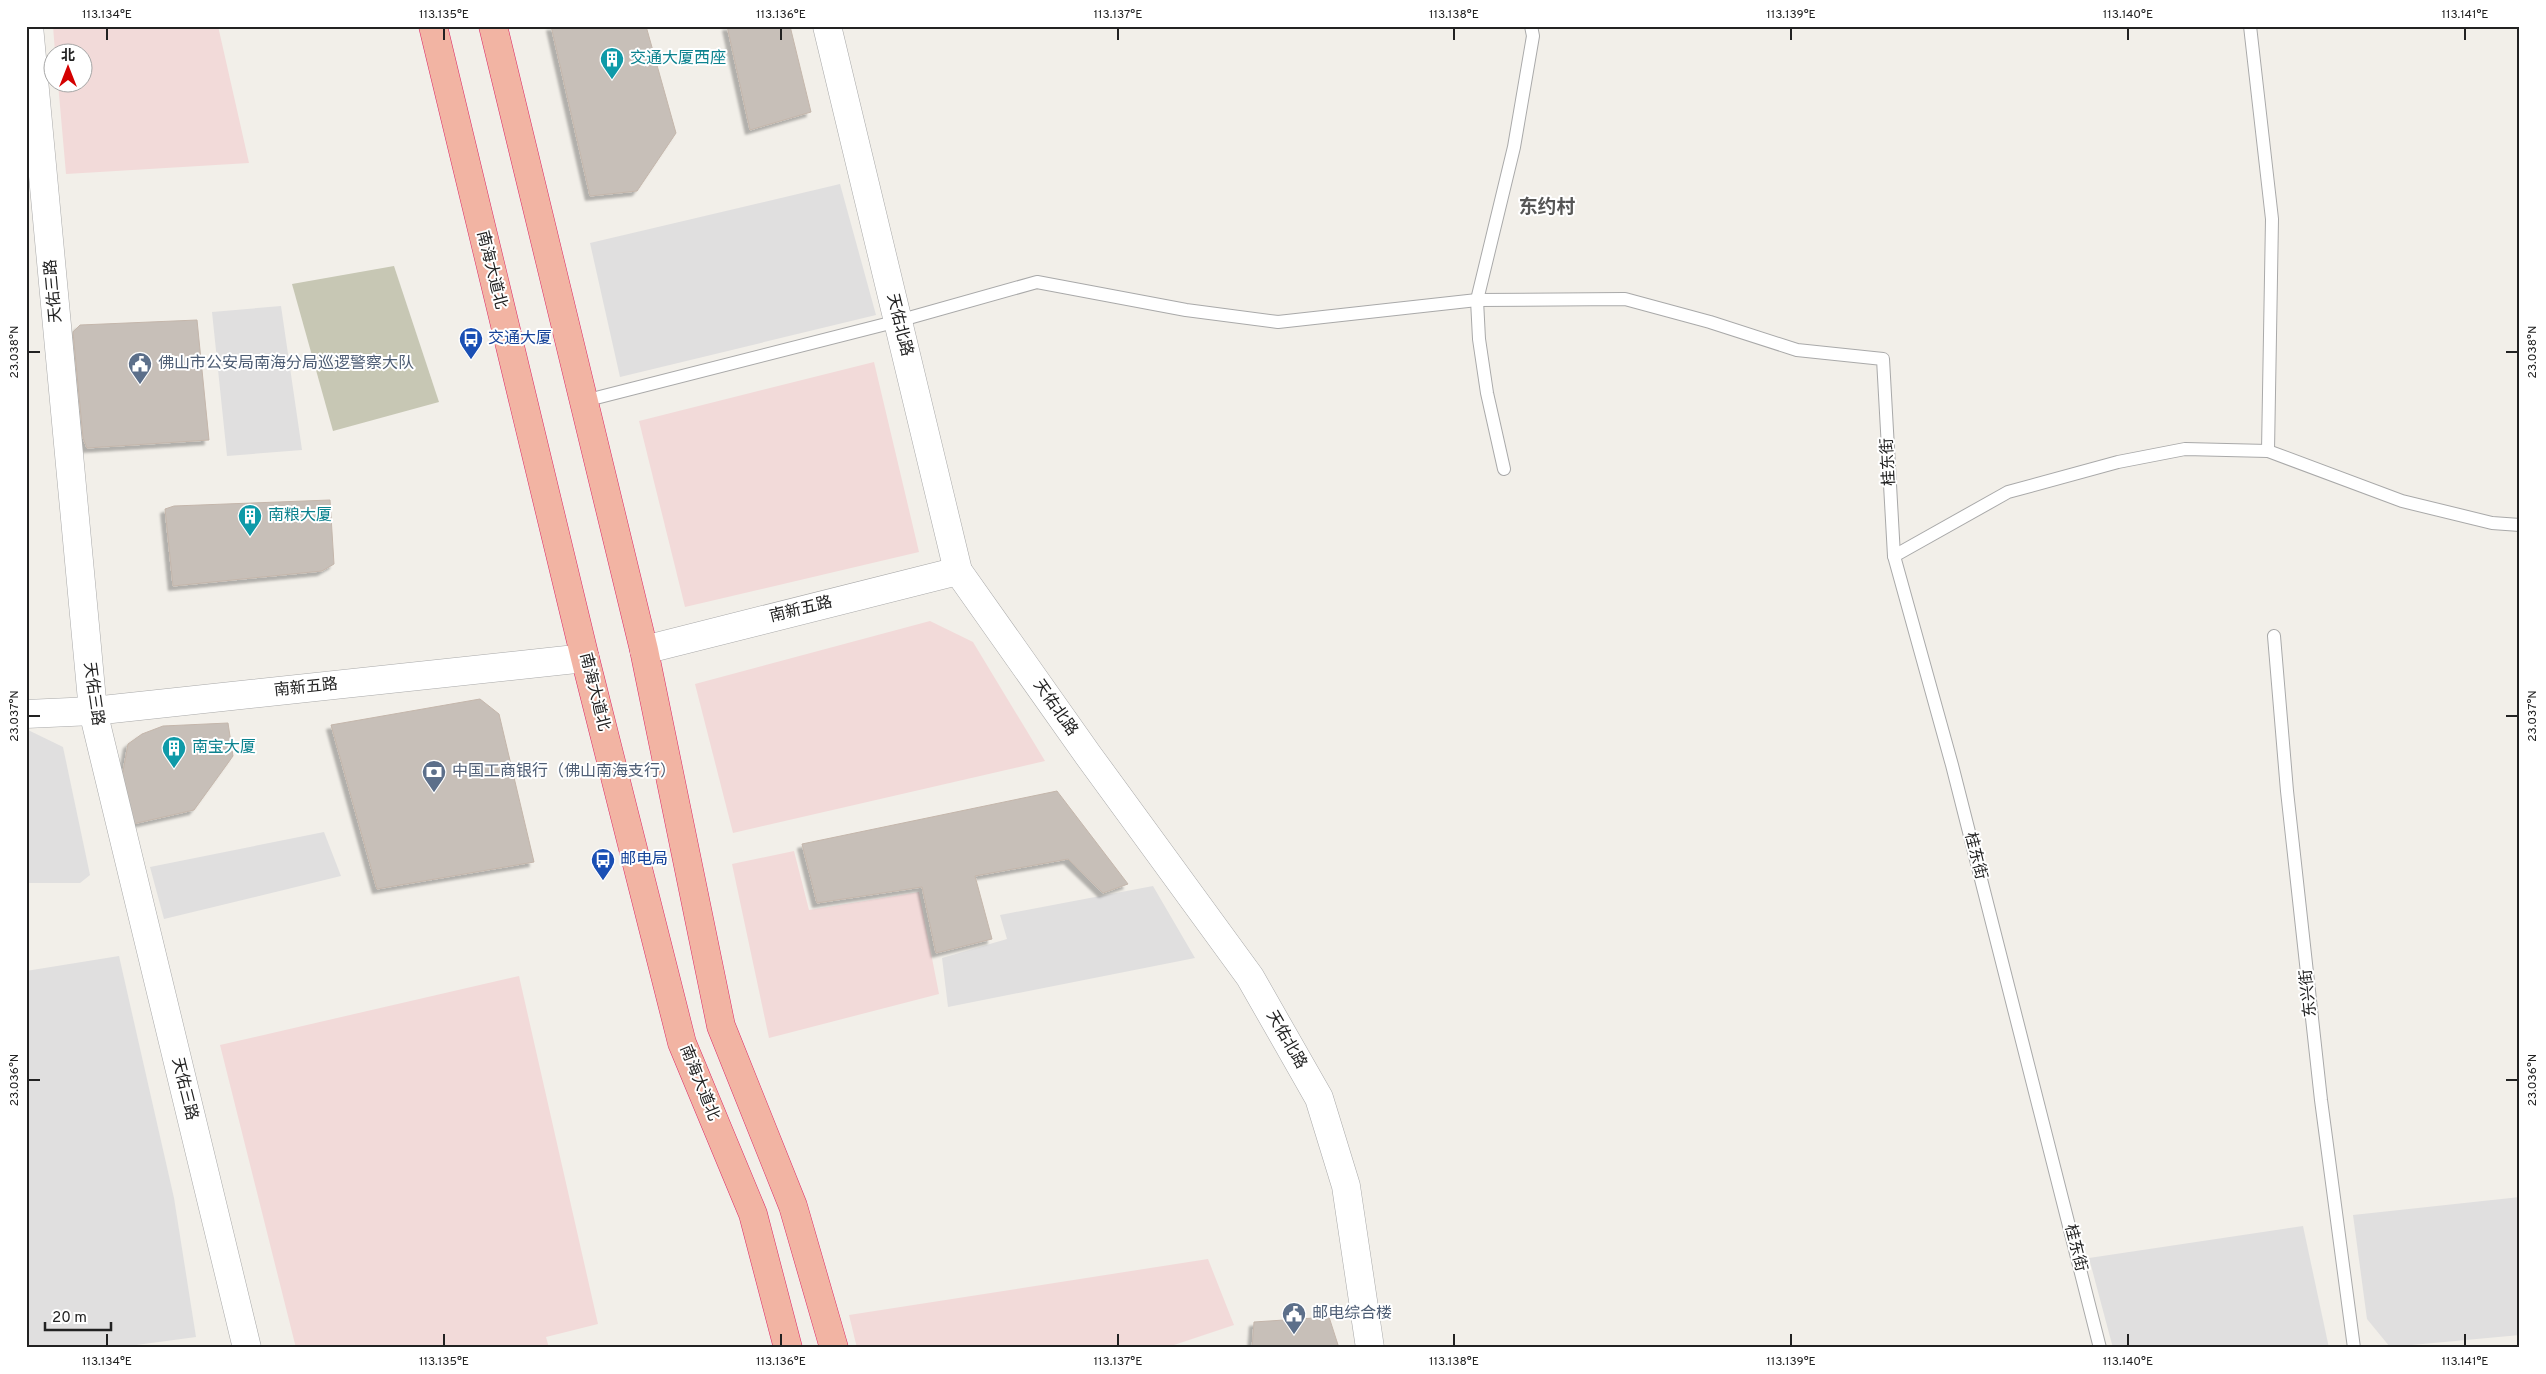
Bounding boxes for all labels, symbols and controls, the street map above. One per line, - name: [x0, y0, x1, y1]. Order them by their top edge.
- text: 113.134°E: [82, 7, 132, 23]
- text: 113.135°E: [419, 7, 469, 23]
- text: 113.136°E: [756, 7, 806, 23]
- text: 113.137°E: [1094, 7, 1142, 23]
- text: 113.138°E: [1429, 7, 1479, 23]
- text: 113.139°E: [1766, 7, 1816, 23]
- text: 113.140°E: [2103, 7, 2153, 23]
- text: 113.141°E: [2441, 7, 2489, 23]
- north arrow: [42, 42, 92, 92]
- building icon: 交通大厦西座: [599, 46, 625, 80]
- text: 北: [61, 48, 75, 65]
- place label: 交通大厦西座: [630, 49, 726, 69]
- district label: 东约村: [1518, 196, 1576, 220]
- street label: 南海大道北: [472, 229, 510, 311]
- street label: 天佑三路: [41, 258, 67, 324]
- street label: 天佑北路: [882, 292, 916, 358]
- text: 23.038°N: [7, 326, 23, 378]
- bus stop icon: 交通大厦: [458, 326, 484, 360]
- text: 23.038°N: [2525, 326, 2541, 378]
- place label: 交通大厦: [488, 329, 552, 349]
- public building icon: 佛山市公安局南海分局巡逻警察大队: [127, 351, 153, 385]
- place label: 佛山市公安局南海分局巡逻警察大队: [158, 354, 414, 374]
- street label: 桂东街: [1878, 438, 1900, 486]
- building icon: 南粮大厦: [237, 503, 263, 537]
- place label: 南粮大厦: [268, 506, 332, 526]
- street label: 南新五路: [768, 593, 834, 627]
- street label: 南海大道北: [575, 651, 613, 733]
- street label: 天佑三路: [79, 661, 107, 727]
- street label: 南新五路: [273, 675, 339, 701]
- street label: 天佑北路: [1028, 676, 1082, 740]
- text: 23.037°N: [7, 690, 23, 742]
- text: 23.037°N: [2525, 690, 2541, 742]
- building icon: 南宝大厦: [161, 735, 187, 769]
- place label: 南宝大厦: [192, 738, 256, 758]
- bank icon: 中国工商银行（佛山南海支行）: [421, 759, 447, 793]
- place label: 中国工商银行（佛山南海支行）: [452, 762, 676, 782]
- street label: 桂东街: [1959, 830, 1991, 882]
- bus stop icon: 邮电局: [590, 847, 616, 881]
- place label: 邮电局: [620, 850, 668, 870]
- street label: 东兴街: [2297, 968, 2321, 1018]
- street label: 天佑北路: [1261, 1007, 1311, 1073]
- street label: 南海大道北: [675, 1042, 723, 1124]
- text: 23.036°N: [7, 1054, 23, 1106]
- text: 23.036°N: [2525, 1054, 2541, 1106]
- street label: 天佑三路: [167, 1056, 201, 1122]
- street label: 桂东街: [2059, 1222, 2091, 1274]
- scale bar: [45, 1299, 111, 1331]
- public building icon: 邮电综合楼: [1281, 1301, 1307, 1335]
- place label: 邮电综合楼: [1312, 1304, 1392, 1324]
- text: 20 m: [52, 1309, 87, 1328]
- text: 113.134°E: [82, 1354, 132, 1370]
- text: 113.135°E: [419, 1354, 469, 1370]
- text: 113.136°E: [756, 1354, 806, 1370]
- text: 113.137°E: [1094, 1354, 1142, 1370]
- text: 113.138°E: [1429, 1354, 1479, 1370]
- text: 113.139°E: [1766, 1354, 1816, 1370]
- text: 113.140°E: [2103, 1354, 2153, 1370]
- text: 113.141°E: [2441, 1354, 2489, 1370]

